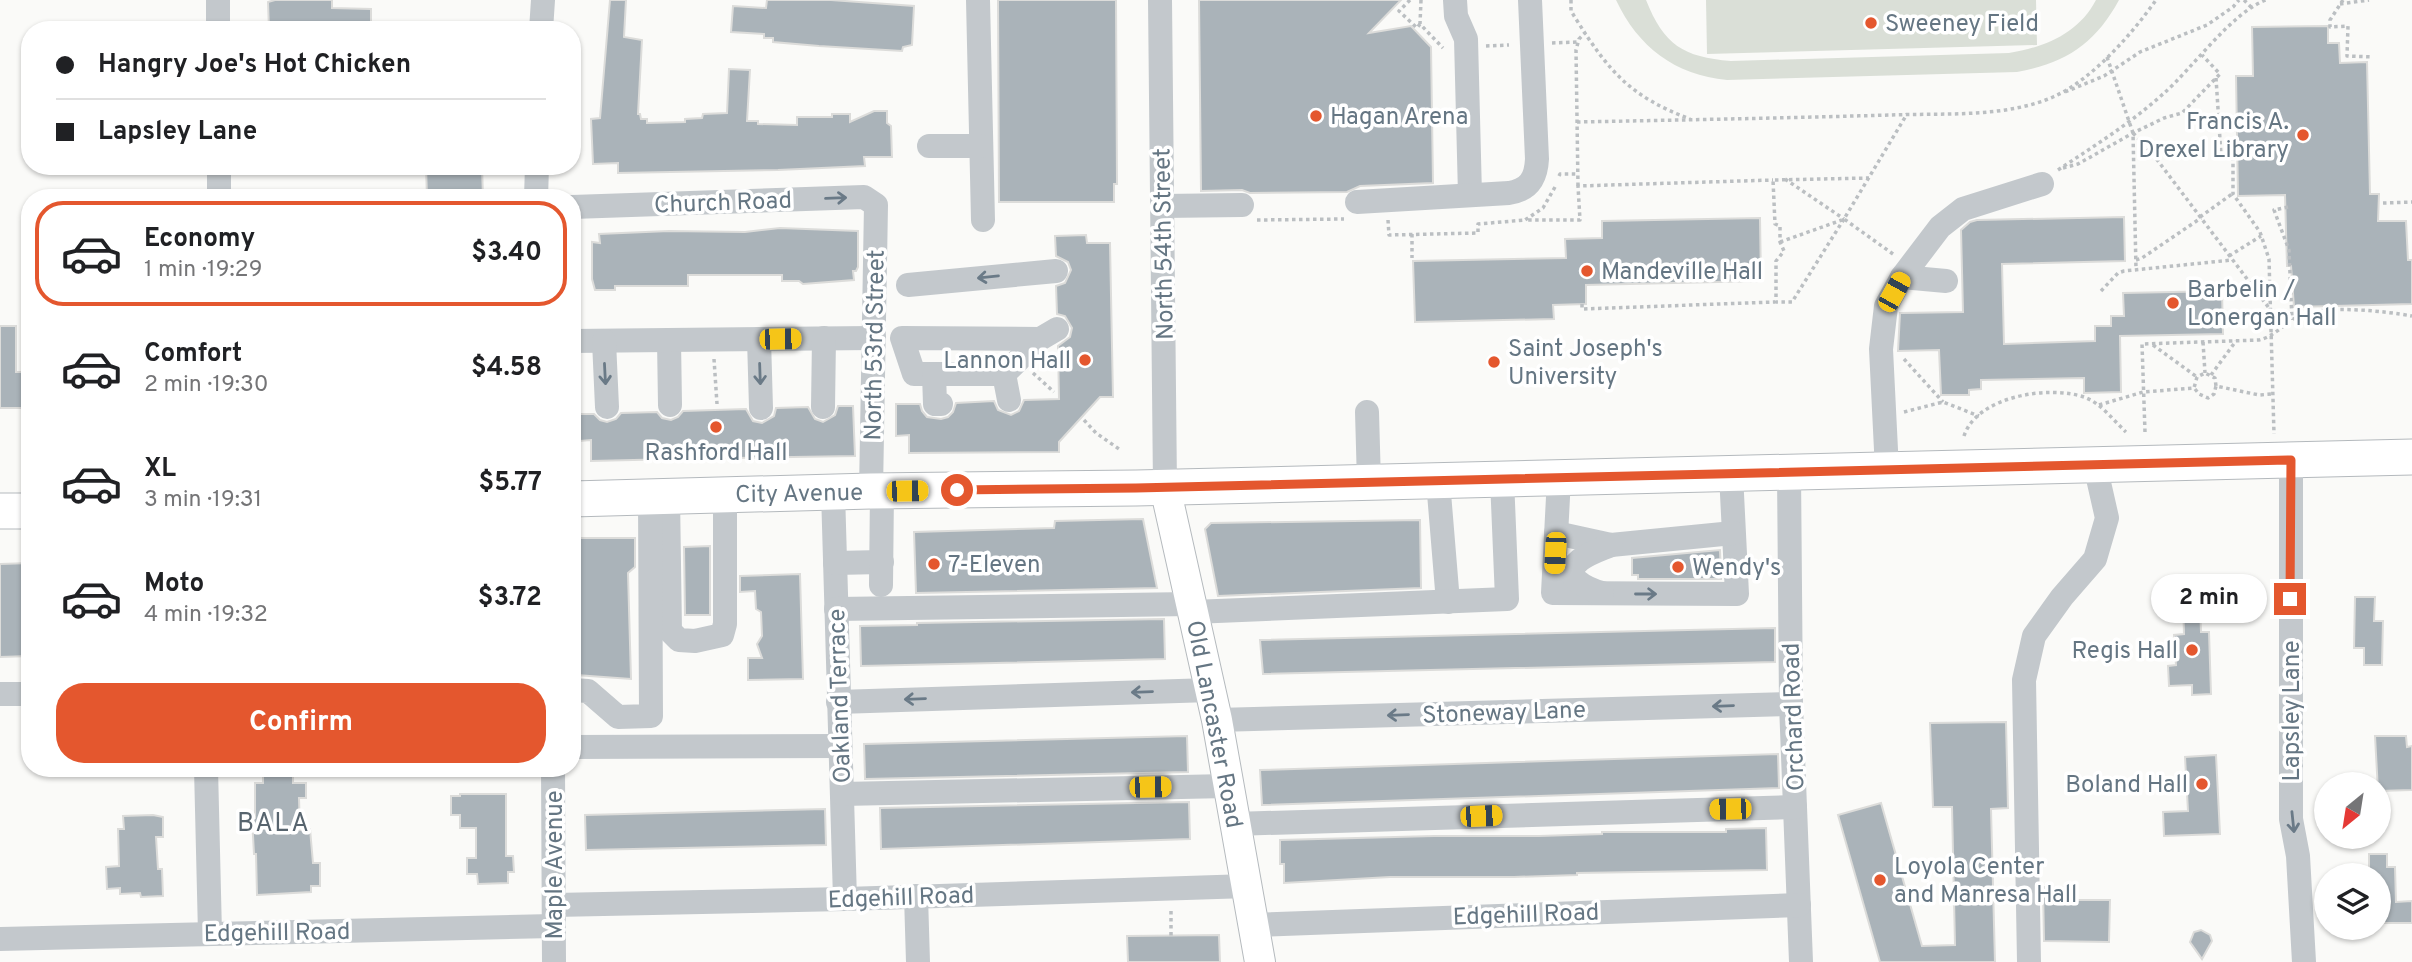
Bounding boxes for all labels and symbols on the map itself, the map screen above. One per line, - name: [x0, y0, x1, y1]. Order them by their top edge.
- place label: Sweeney Field: [1885, 10, 2039, 40]
- marker: Sweeney Field: [1863, 15, 1879, 31]
- place label: Hagan Arena: [1330, 103, 1468, 133]
- marker: Hagan Arena: [1308, 108, 1324, 124]
- place label: Francis A. Drexel Library: [2138, 108, 2289, 166]
- marker: Francis A. Drexel Library: [2295, 127, 2311, 143]
- street label: North 54th Street: [1148, 148, 1182, 340]
- street label: Church Road: [654, 187, 793, 221]
- one-way arrow: [825, 191, 848, 205]
- street label: North 53rd Street: [859, 249, 893, 441]
- place label: Mandeville Hall: [1601, 258, 1763, 288]
- marker: Mandeville Hall: [1579, 263, 1595, 279]
- car: [1875, 269, 1914, 315]
- one-way arrow: [977, 271, 1000, 284]
- place label: Barbelin / Lonergan Hall: [2187, 276, 2337, 334]
- marker: Barbelin / Lonergan Hall: [2165, 295, 2181, 311]
- car: [759, 328, 802, 350]
- place label: Saint Joseph's University: [1508, 335, 1663, 393]
- place label: Lannon Hall: [943, 347, 1071, 377]
- marker: Lannon Hall: [1077, 352, 1093, 368]
- marker: Saint Joseph's University: [1486, 354, 1502, 370]
- one-way arrow: [599, 362, 612, 385]
- one-way arrow: [753, 362, 766, 385]
- marker: Rashford Hall: [708, 419, 724, 435]
- place label: Rashford Hall: [645, 439, 787, 469]
- route start: [941, 474, 973, 506]
- street label: City Avenue: [735, 479, 863, 511]
- car: [886, 480, 929, 502]
- car: [1544, 531, 1567, 575]
- place label: 7-Eleven: [948, 551, 1041, 581]
- place label: Wendy's: [1692, 554, 1781, 584]
- marker: 7-Eleven: [926, 556, 942, 572]
- marker: Wendy's: [1670, 559, 1686, 575]
- callout: 2 min: [2150, 574, 2266, 624]
- route end: [2274, 583, 2306, 615]
- one-way arrow: [1634, 587, 1657, 601]
- street label: Oakland Terrace: [823, 608, 859, 784]
- street label: Old Lancaster Road: [1178, 618, 1248, 831]
- place label: Regis Hall: [2072, 637, 2178, 667]
- street label: Lapsley Lane: [2278, 640, 2308, 782]
- street label: Orchard Road: [1777, 642, 1813, 792]
- marker: Regis Hall: [2184, 642, 2200, 658]
- one-way arrow: [1131, 686, 1154, 699]
- one-way arrow: [904, 693, 927, 706]
- street label: Stoneway Lane: [1422, 696, 1586, 732]
- one-way arrow: [1712, 699, 1735, 712]
- one-way arrow: [1386, 708, 1409, 721]
- place label: Boland Hall: [2065, 771, 2188, 801]
- north arrow: [2314, 772, 2390, 849]
- car: [1129, 776, 1172, 798]
- marker: Boland Hall: [2194, 776, 2210, 792]
- street label: Maple Avenue: [541, 790, 571, 940]
- car: [1709, 798, 1752, 820]
- car: [1460, 805, 1503, 827]
- district label: BALA: [237, 808, 311, 841]
- one-way arrow: [2286, 811, 2299, 833]
- place label: Loyola Center and Manresa Hall: [1894, 853, 2077, 911]
- marker: Loyola Center and Manresa Hall: [1872, 872, 1888, 888]
- street label: Edgehill Road: [827, 881, 975, 917]
- street label: Edgehill Road: [1452, 898, 1600, 934]
- street label: Edgehill Road: [203, 918, 351, 950]

